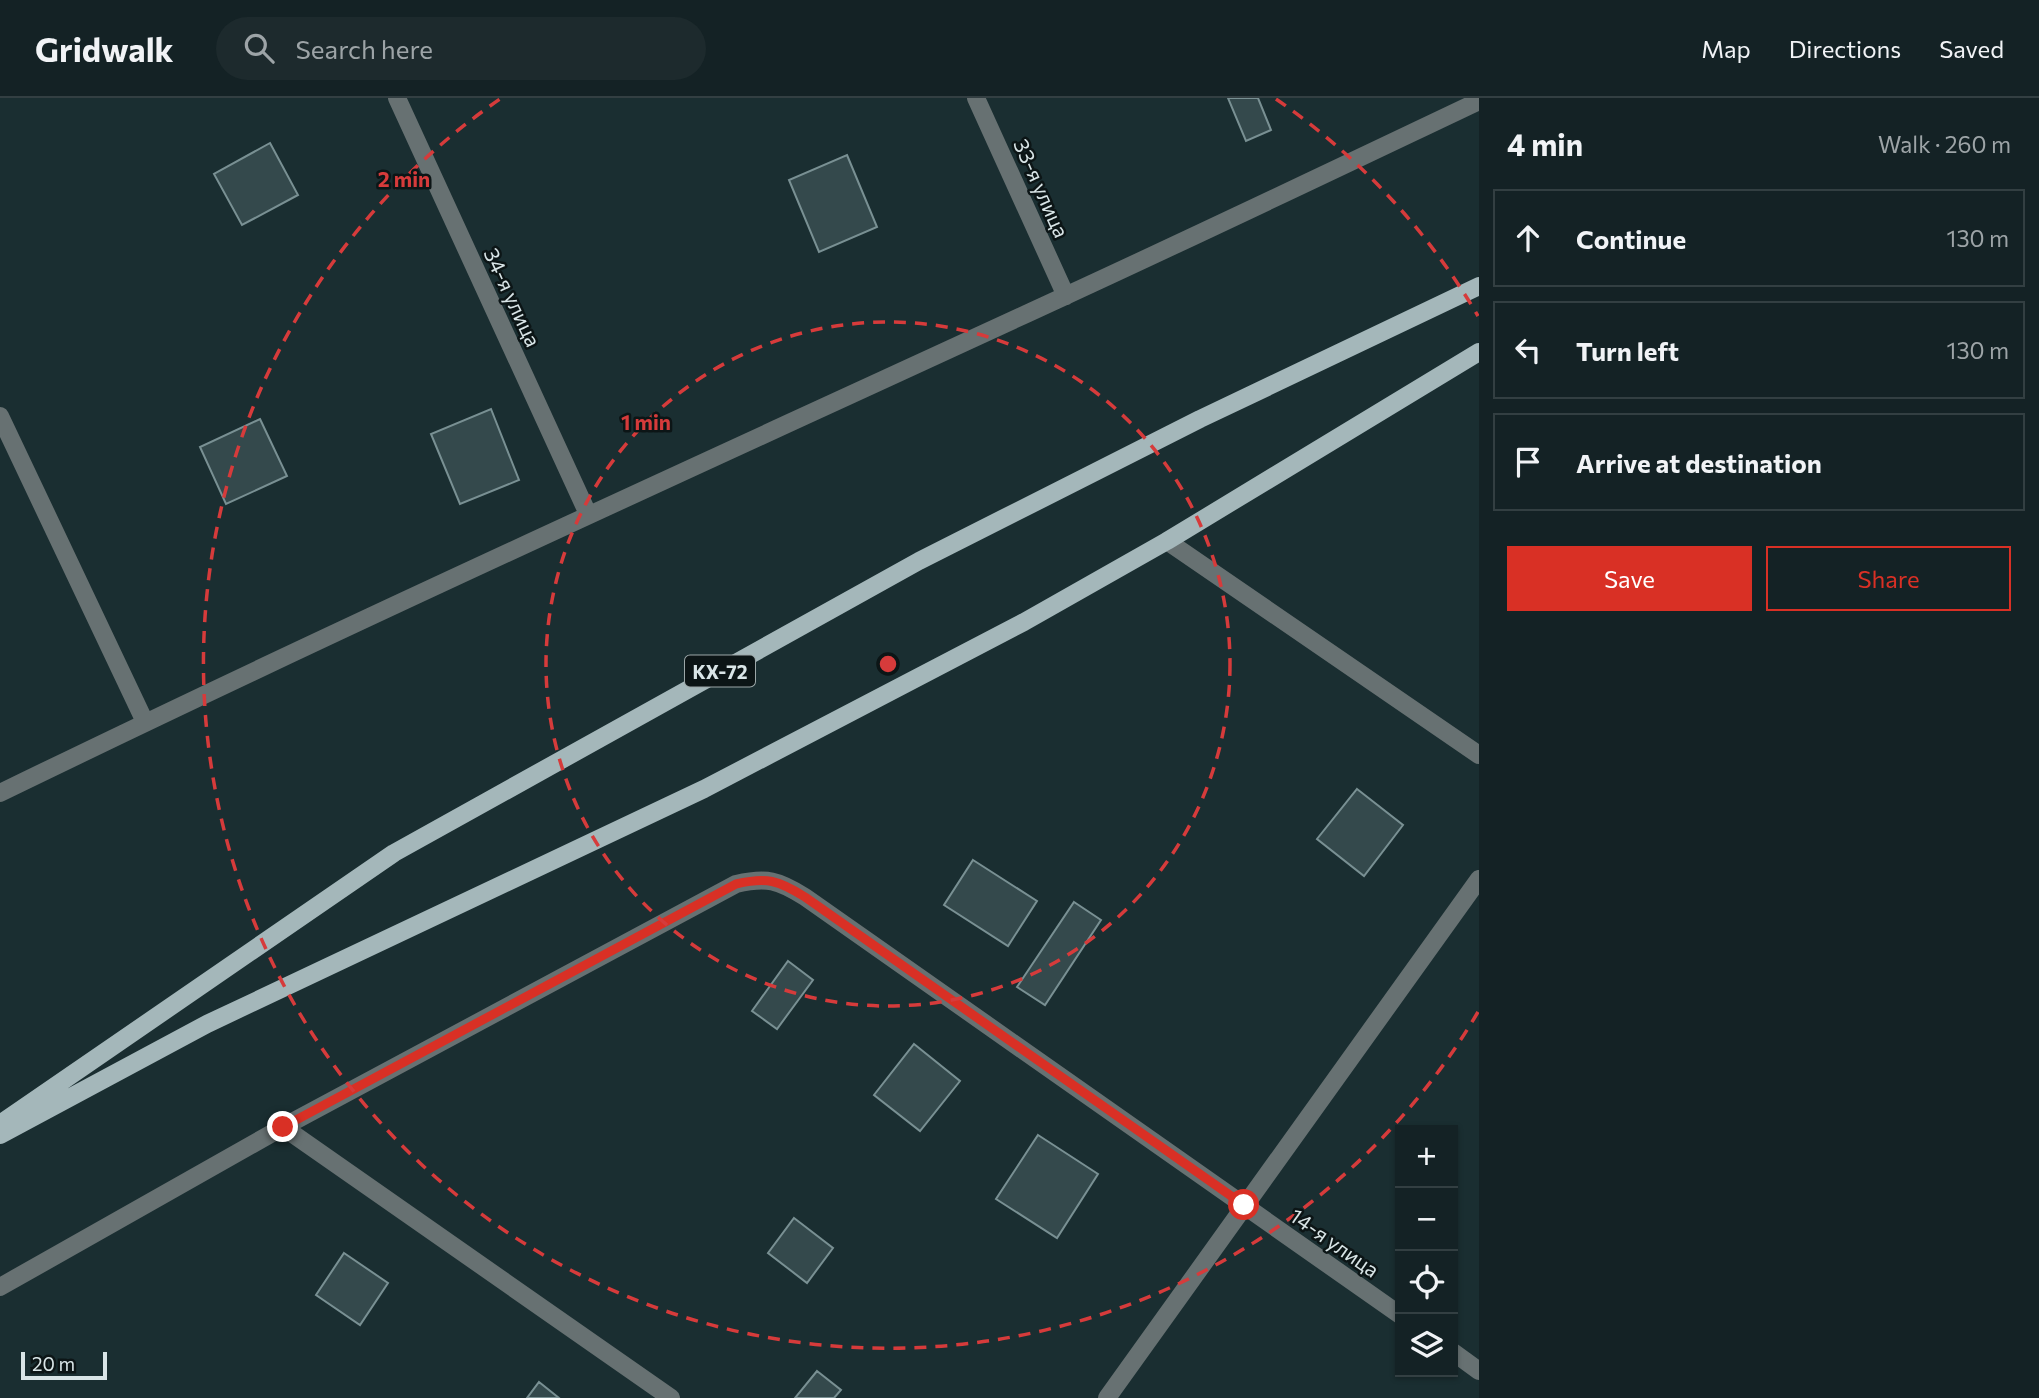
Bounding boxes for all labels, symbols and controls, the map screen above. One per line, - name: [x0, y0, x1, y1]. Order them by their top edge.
- search box: [216, 17, 706, 80]
- text: Gridwalk: [35, 28, 174, 69]
- icon: search: [240, 29, 278, 67]
- text: Search here: [296, 33, 433, 64]
- text: Map: [1701, 34, 1751, 63]
- text: Directions: [1789, 34, 1901, 63]
- text: Saved: [1939, 34, 2004, 63]
- text: 4 min: [1507, 125, 1583, 162]
- text: Walk · 260 m: [1878, 130, 2011, 158]
- street label: 33-я улица: [1009, 135, 1075, 241]
- text: 2 min: [378, 166, 430, 191]
- icon: ahead: [1509, 219, 1547, 257]
- text: Continue: [1576, 223, 1686, 254]
- text: 130 m: [1947, 224, 2009, 252]
- street label: 34-я улица: [479, 244, 547, 350]
- icon: left: [1509, 331, 1547, 369]
- text: Turn left: [1576, 335, 1679, 366]
- text: 130 m: [1947, 336, 2009, 364]
- text: 1 min: [621, 409, 671, 434]
- icon: arrive: [1509, 443, 1547, 481]
- text: Arrive at destination: [1576, 447, 1822, 478]
- button: Save: [1507, 546, 1752, 611]
- button: Share: [1766, 546, 2011, 611]
- centre of rings: [876, 652, 900, 676]
- road number: КХ-72: [685, 656, 755, 686]
- route end: [267, 1111, 298, 1142]
- map controls: [1395, 1125, 1458, 1377]
- button: +: [1395, 1125, 1458, 1188]
- button: −: [1395, 1188, 1458, 1251]
- route start: [1228, 1189, 1259, 1220]
- street label: 14-я улица: [1286, 1202, 1384, 1282]
- button: locate: [1395, 1251, 1458, 1314]
- button: layers: [1395, 1314, 1458, 1377]
- scale bar: [21, 1349, 107, 1381]
- text: 20 m: [32, 1352, 75, 1375]

